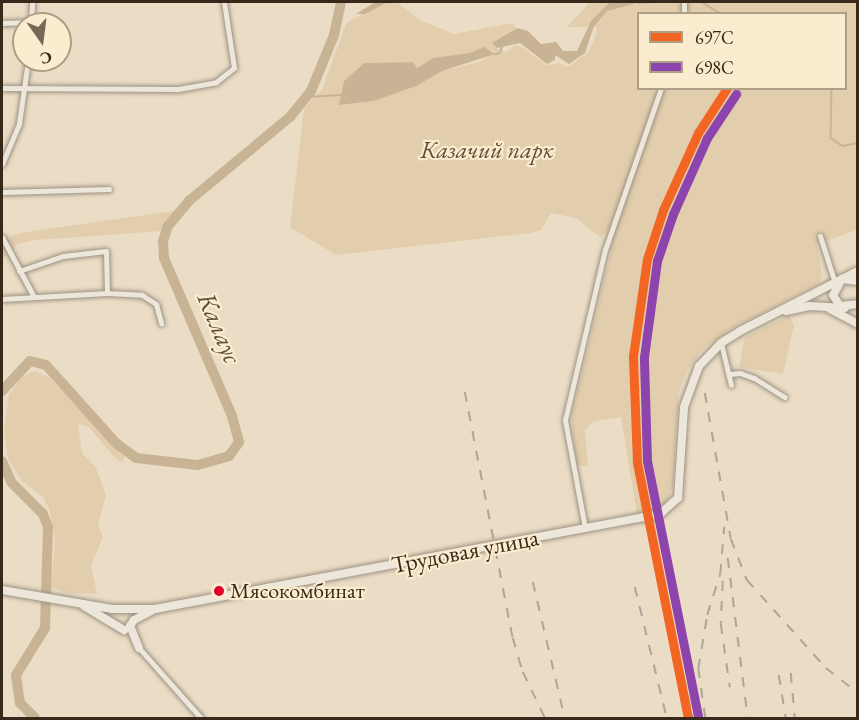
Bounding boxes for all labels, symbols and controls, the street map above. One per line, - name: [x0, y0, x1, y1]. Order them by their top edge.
- north arrow: [12, 12, 72, 72]
- legend: [637, 12, 847, 90]
- text: 697С: [695, 26, 734, 49]
- text: С: [38, 46, 54, 70]
- text: 698С: [695, 56, 734, 79]
- park label: Казачий парк: [420, 136, 554, 164]
- water label: Калаус: [190, 288, 248, 368]
- street label: Трудовая улица: [389, 523, 541, 579]
- place label: Мясокомбинат: [230, 578, 365, 604]
- marker: Мясокомбинат: [213, 585, 225, 597]

